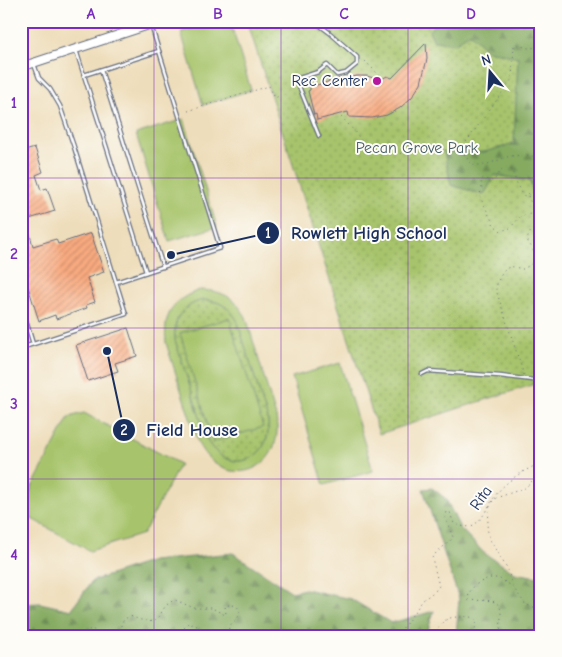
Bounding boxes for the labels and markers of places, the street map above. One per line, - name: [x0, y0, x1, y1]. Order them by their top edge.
- place label: Rec Center: [291, 72, 368, 90]
- marker: Rec Center: [371, 75, 383, 87]
- callout: Rowlett High School: [256, 217, 457, 250]
- callout: Field House: [112, 413, 248, 446]

